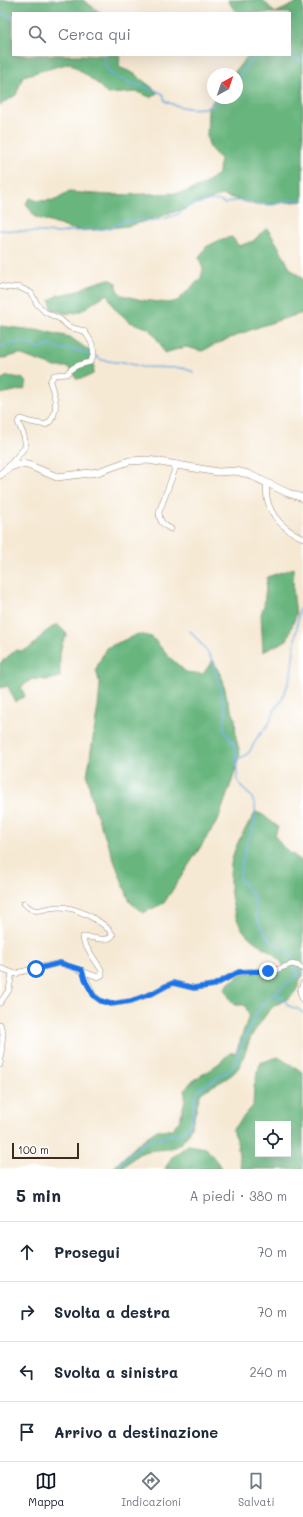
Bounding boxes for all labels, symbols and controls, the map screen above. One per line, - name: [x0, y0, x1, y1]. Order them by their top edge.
- search box: [12, 12, 291, 56]
- icon: search: [26, 23, 48, 45]
- text: Cerca qui: [58, 24, 131, 44]
- north arrow: [207, 68, 243, 104]
- route start: [27, 960, 45, 978]
- route end: [259, 962, 277, 980]
- map controls: [255, 1121, 291, 1157]
- button: locate: [255, 1121, 291, 1157]
- scale bar: [12, 1141, 79, 1160]
- text: 100 m: [18, 1142, 49, 1157]
- text: 5 min: [16, 1184, 61, 1206]
- text: A piedi · 380 m: [190, 1187, 287, 1204]
- icon: ahead: [16, 1241, 38, 1263]
- text: Prosegui: [54, 1242, 120, 1262]
- text: 70 m: [257, 1243, 287, 1260]
- icon: right: [16, 1301, 38, 1323]
- text: Svolta a destra: [54, 1302, 170, 1322]
- text: 70 m: [257, 1303, 287, 1320]
- icon: left: [16, 1361, 38, 1383]
- text: Svolta a sinistra: [54, 1362, 178, 1382]
- text: 240 m: [250, 1363, 287, 1380]
- icon: arrive: [16, 1421, 38, 1443]
- text: Arrivo a destinazione: [54, 1422, 218, 1442]
- tab: Mappa: [28, 1470, 64, 1509]
- tab: Indicazioni: [121, 1470, 181, 1509]
- tab: Salvati: [238, 1470, 275, 1509]

